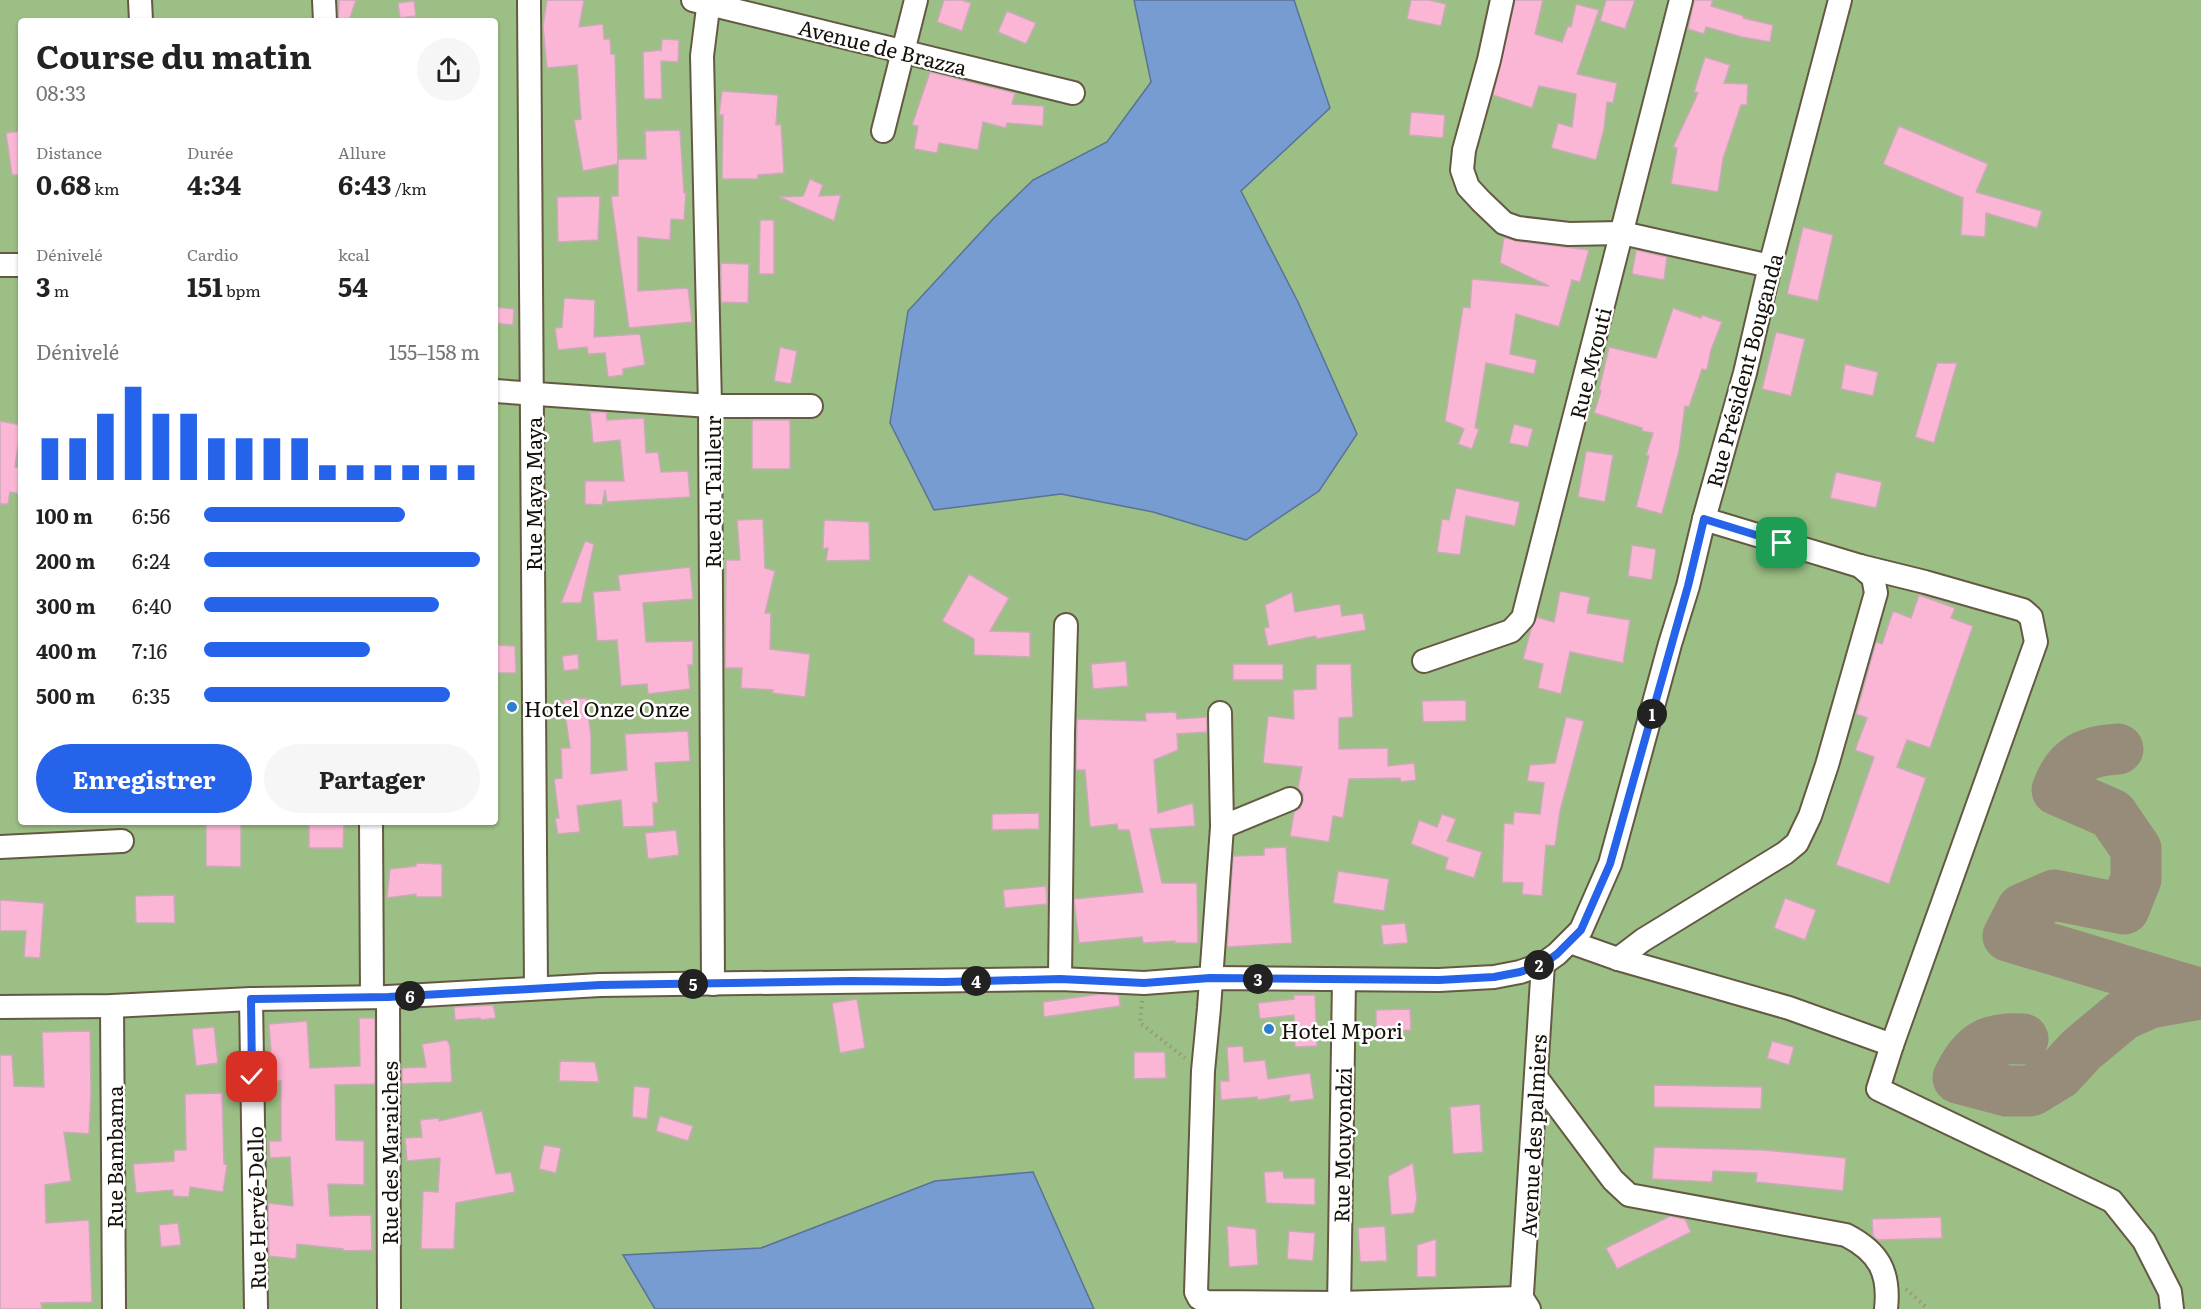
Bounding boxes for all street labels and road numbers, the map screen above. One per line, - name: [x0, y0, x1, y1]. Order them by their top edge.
- street label: Avenue de Brazza: [796, 10, 971, 82]
- street label: Rue Président Bouganda: [1697, 249, 1789, 491]
- street label: Rue Mvouti: [1560, 304, 1618, 422]
- street label: Rue du Tailleur: [696, 415, 727, 568]
- street label: Rue Maya Maya: [517, 416, 548, 571]
- street label: Avenue des palmiers: [1511, 1034, 1553, 1238]
- street label: Rue des Maraiches: [373, 1061, 404, 1245]
- street label: Rue Mouyondzi: [1324, 1067, 1358, 1223]
- street label: Rue Bambama: [98, 1085, 129, 1228]
- street label: Rue Hervé-Dello: [238, 1126, 272, 1290]

